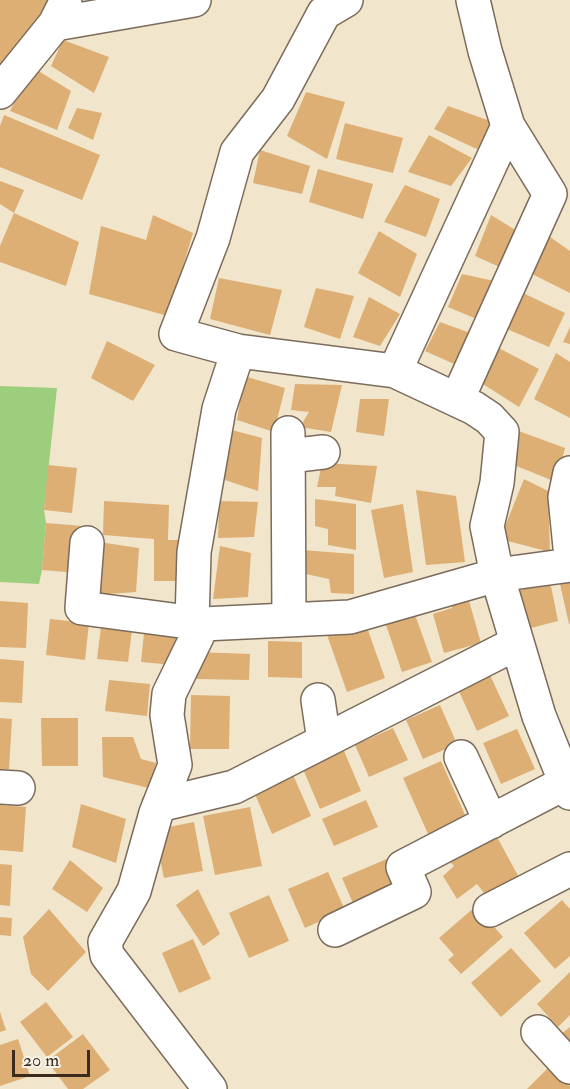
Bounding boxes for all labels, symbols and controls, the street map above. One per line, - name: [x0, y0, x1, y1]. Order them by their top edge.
- scale bar: [15, 1038, 93, 1076]
- text: 20 m: [23, 1049, 59, 1072]

